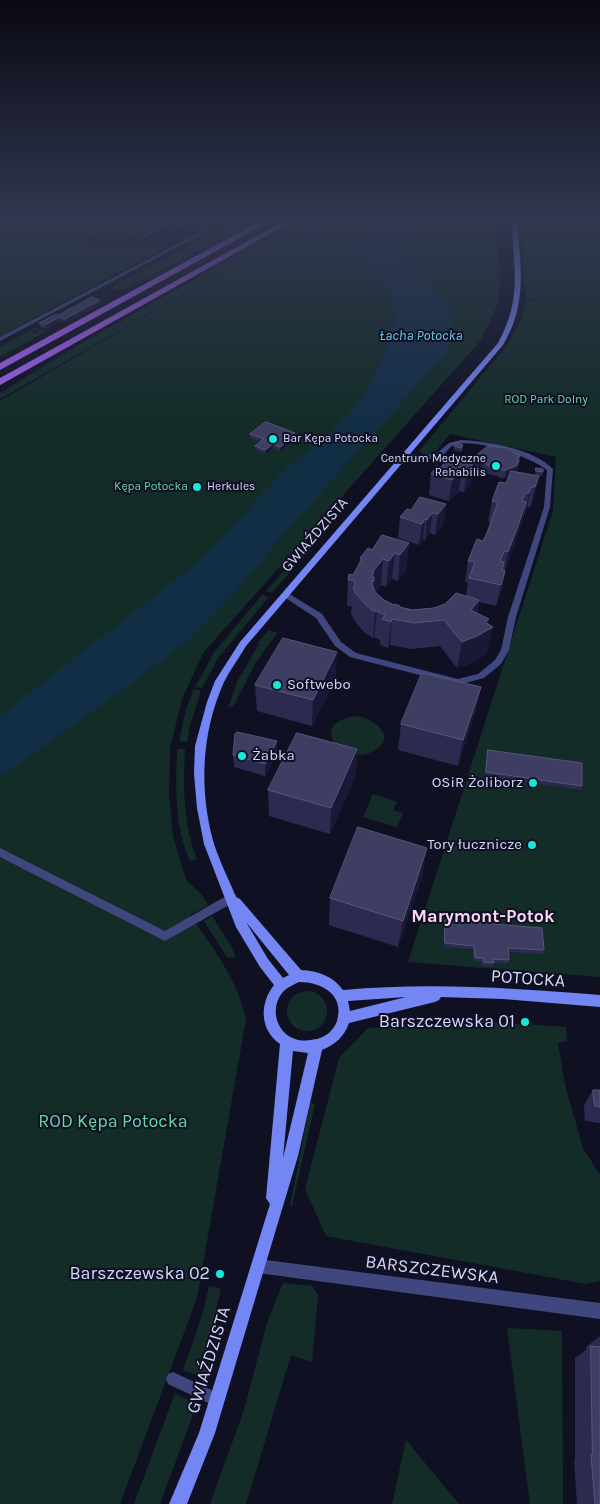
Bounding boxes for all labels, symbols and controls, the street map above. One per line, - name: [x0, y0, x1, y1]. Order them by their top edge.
- water label: Łacha Potocka: [379, 328, 463, 344]
- park label: ROD Park Dolny: [504, 393, 588, 407]
- place label: Bar Kępa Potocka: [283, 432, 378, 446]
- marker: Bar Kępa Potocka: [267, 433, 279, 445]
- place label: Centrum Medyczne Rehabilis: [381, 452, 486, 480]
- marker: Centrum Medyczne Rehabilis: [490, 460, 502, 472]
- park label: Kępa Potocka: [114, 480, 188, 494]
- place label: Herkules: [207, 480, 255, 494]
- marker: Herkules: [191, 481, 203, 493]
- street label: GWIAŹDZISTA: [278, 494, 352, 576]
- place label: Softwebo: [287, 676, 351, 694]
- marker: Softwebo: [271, 679, 283, 691]
- place label: Żabka: [252, 747, 295, 765]
- marker: Żabka: [236, 750, 248, 762]
- place label: OSiR Żoliborz: [432, 774, 523, 792]
- marker: OSiR Żoliborz: [527, 777, 539, 789]
- place label: Tory łucznicze: [427, 836, 522, 854]
- marker: Tory łucznicze: [526, 839, 538, 851]
- district label: Marymont-Potok: [411, 906, 555, 928]
- street label: POTOCKA: [490, 966, 566, 992]
- place label: Barszczewska 01: [379, 1011, 515, 1033]
- marker: Barszczewska 01: [519, 1016, 531, 1028]
- park label: ROD Kępa Potocka: [38, 1111, 188, 1133]
- street label: BARSZCZEWSKA: [364, 1251, 500, 1289]
- place label: Barszczewska 02: [69, 1263, 210, 1285]
- marker: Barszczewska 02: [214, 1268, 226, 1280]
- street label: GWIAŹDZISTA: [182, 1304, 236, 1416]

